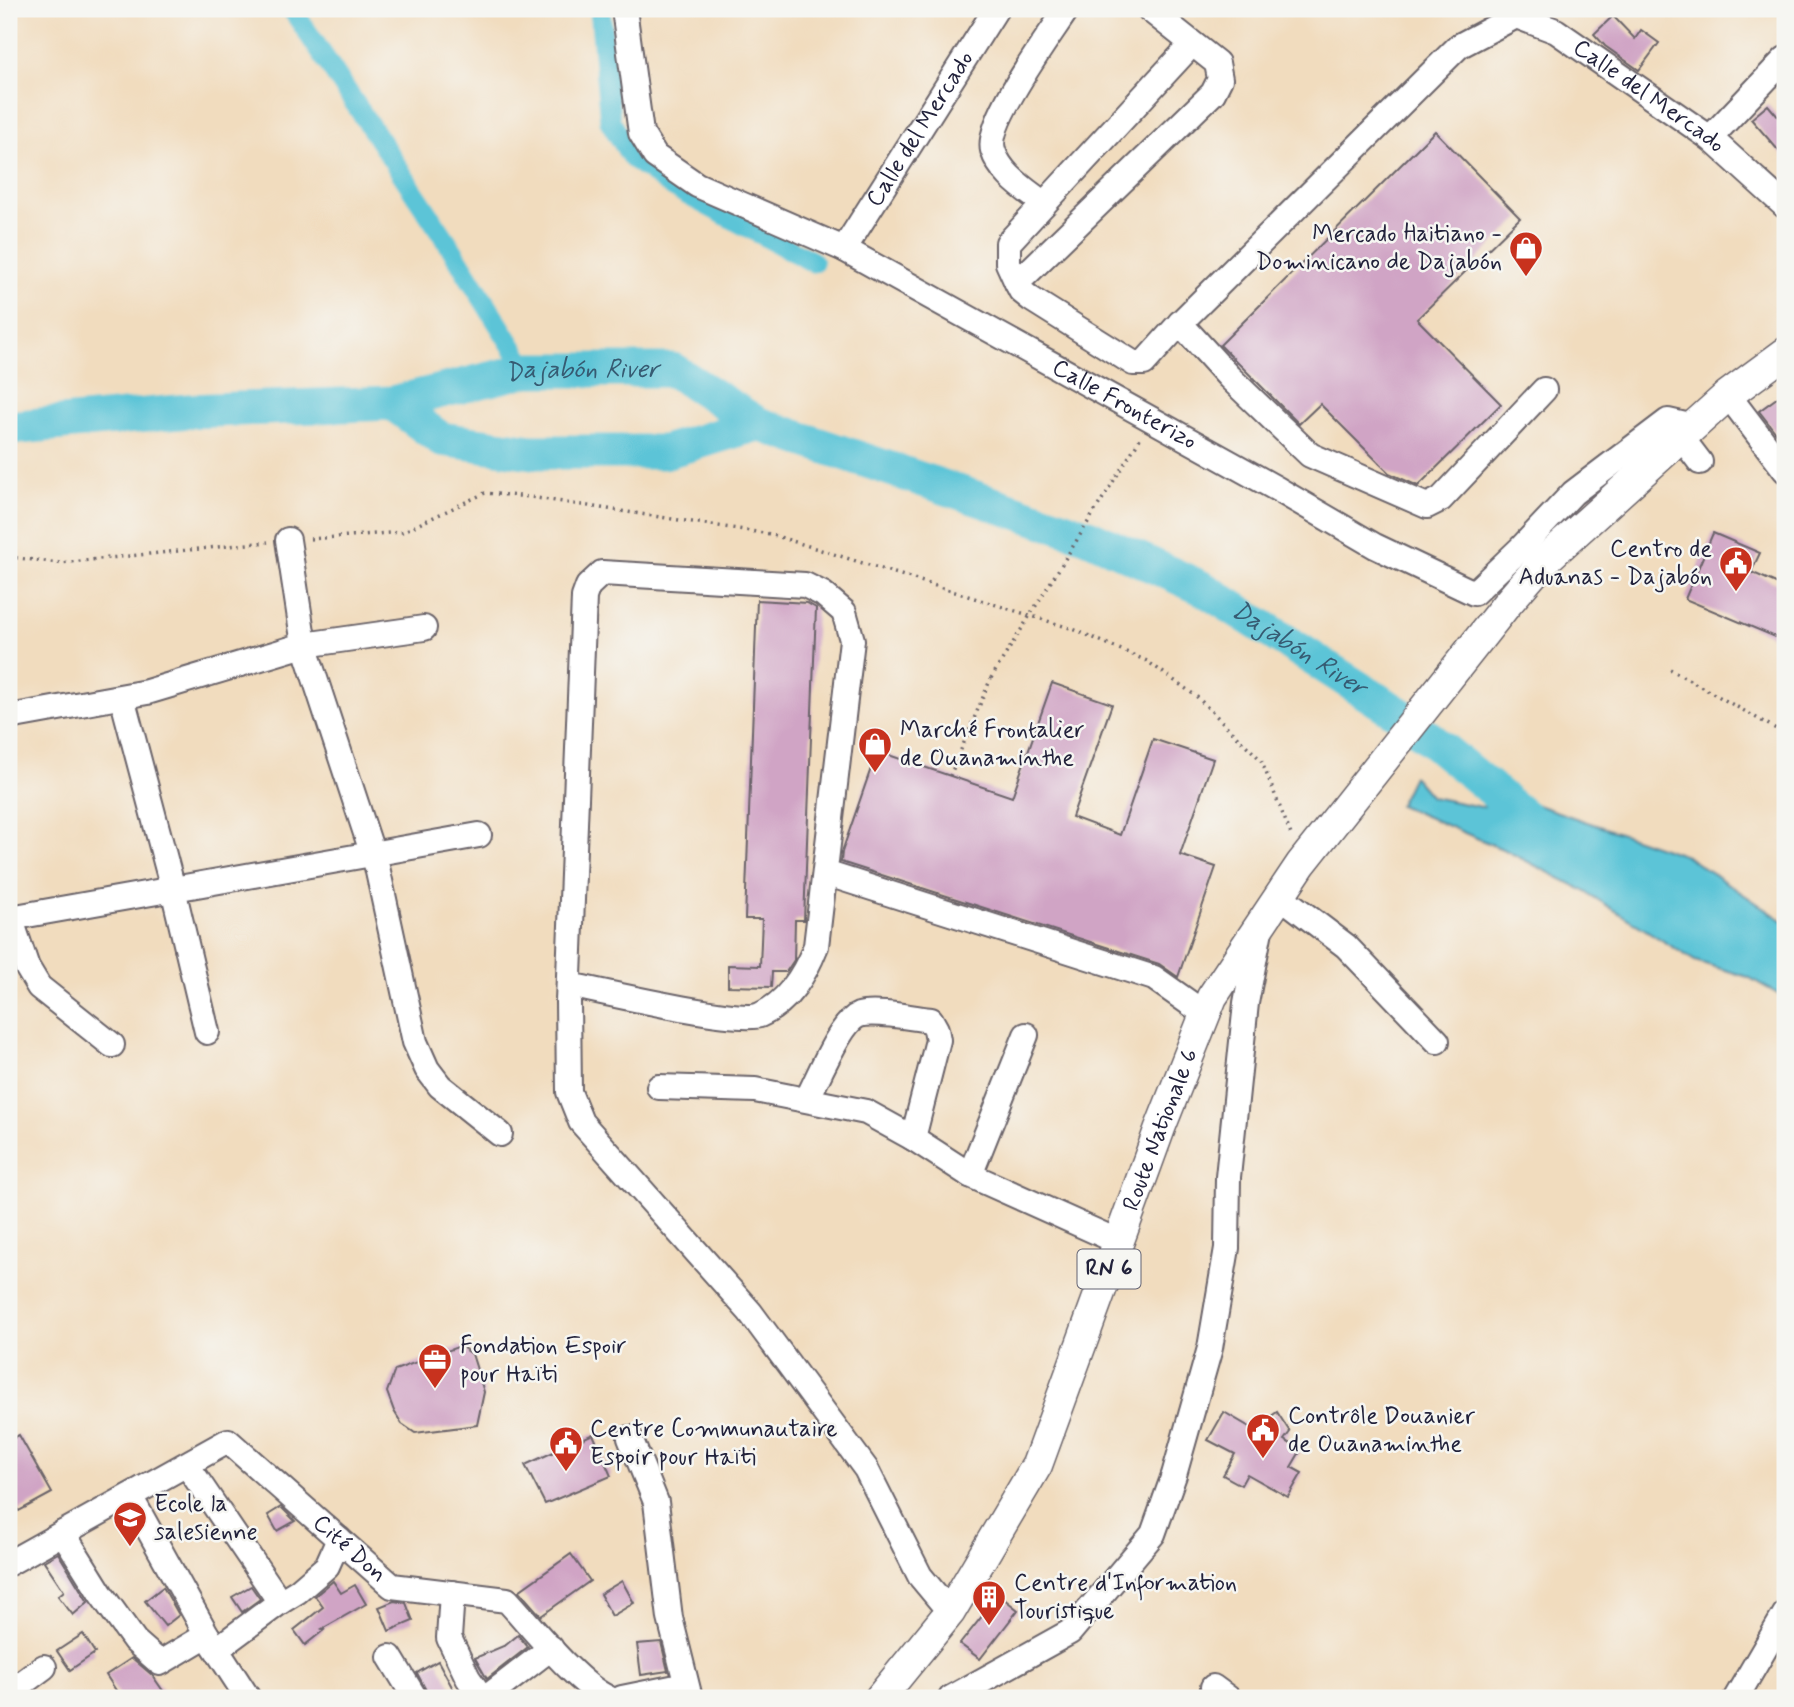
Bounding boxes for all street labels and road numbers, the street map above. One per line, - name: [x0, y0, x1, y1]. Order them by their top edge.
- street label: Calle del Mercado: [1567, 32, 1732, 160]
- street label: Calle del Mercado: [859, 45, 981, 213]
- street label: Calle Fronterizo: [1047, 352, 1202, 457]
- street label: Route Nationale 6: [1116, 1044, 1205, 1215]
- road number: RN 6: [1078, 1250, 1140, 1288]
- street label: Cité Don: [306, 1507, 393, 1590]

